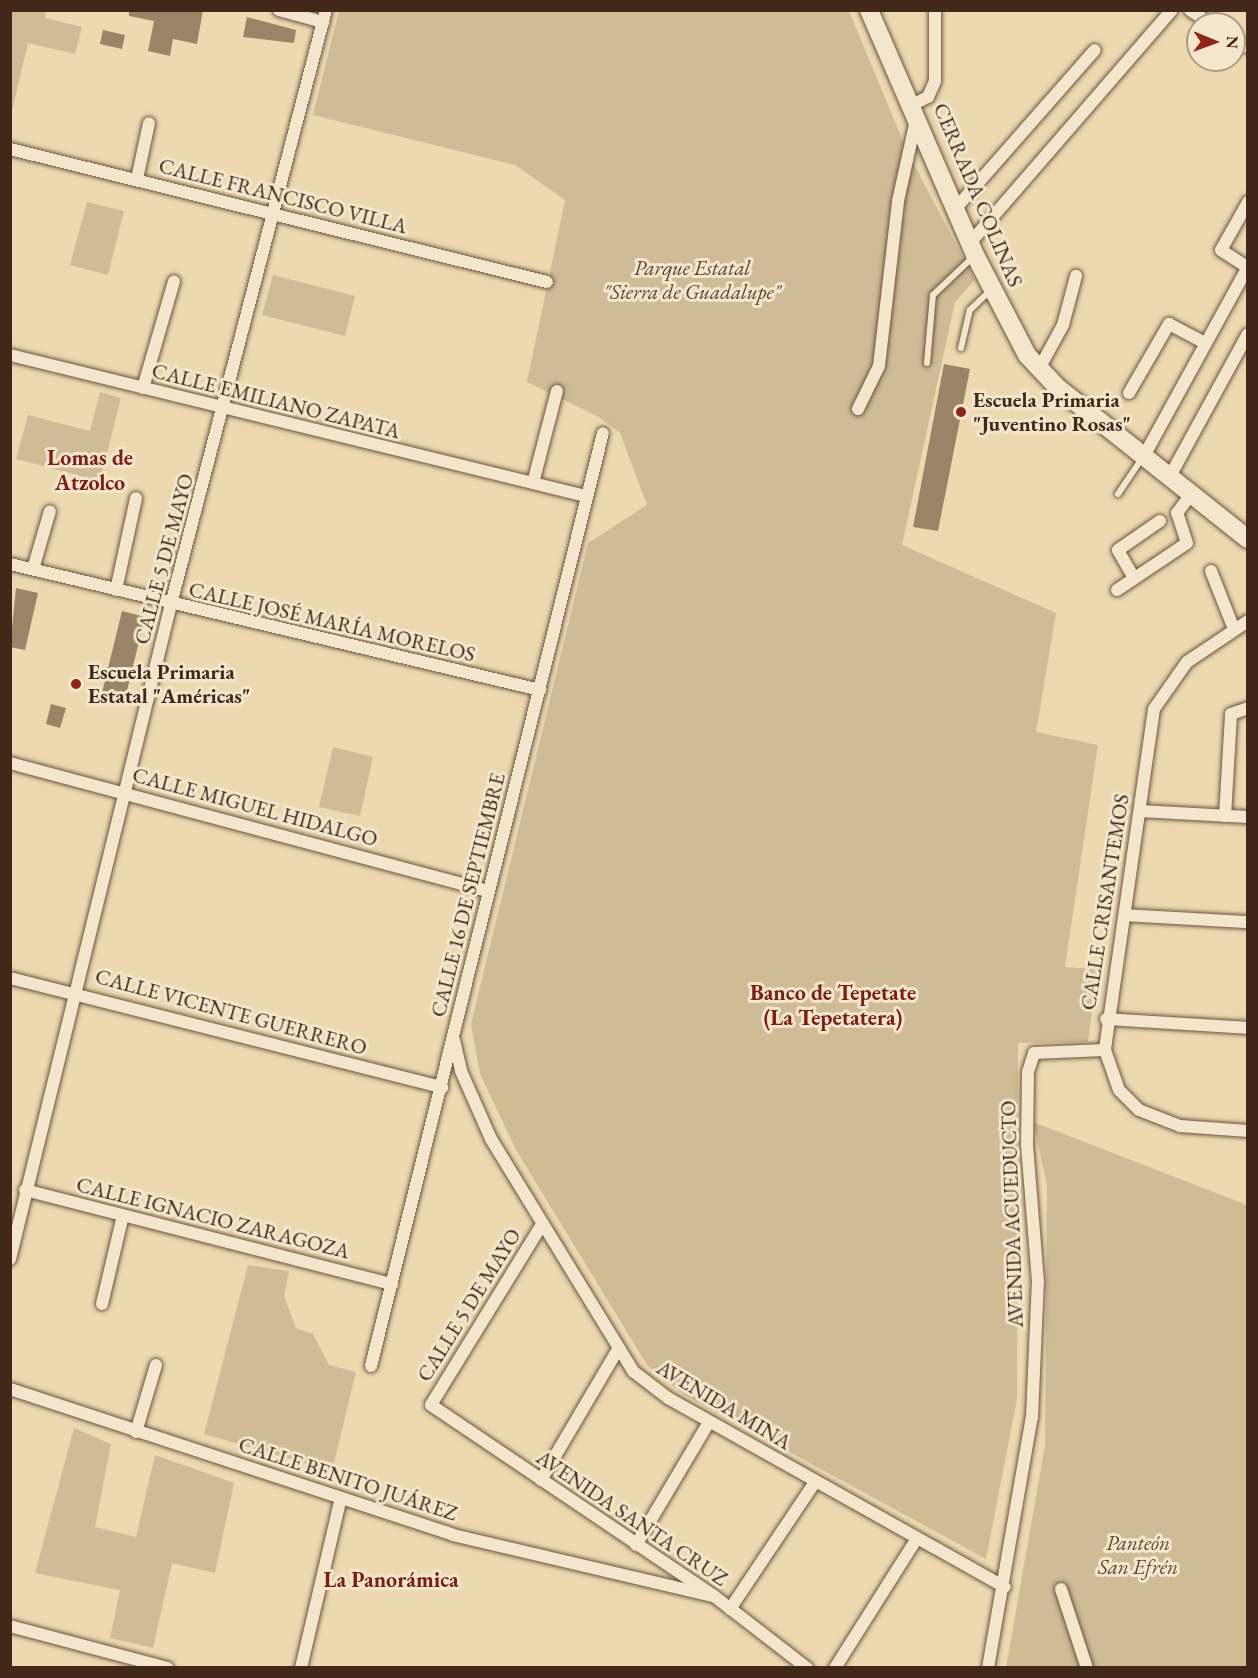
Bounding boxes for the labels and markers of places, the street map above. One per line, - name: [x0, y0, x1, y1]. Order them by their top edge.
- place label: Escuela Primaria "Juventino Rosas": [973, 387, 1131, 437]
- marker: Escuela Primaria "Juventino Rosas": [954, 405, 968, 419]
- place label: Escuela Primaria Estatal "Américas": [88, 659, 250, 709]
- marker: Escuela Primaria Estatal "Américas": [69, 677, 83, 691]

